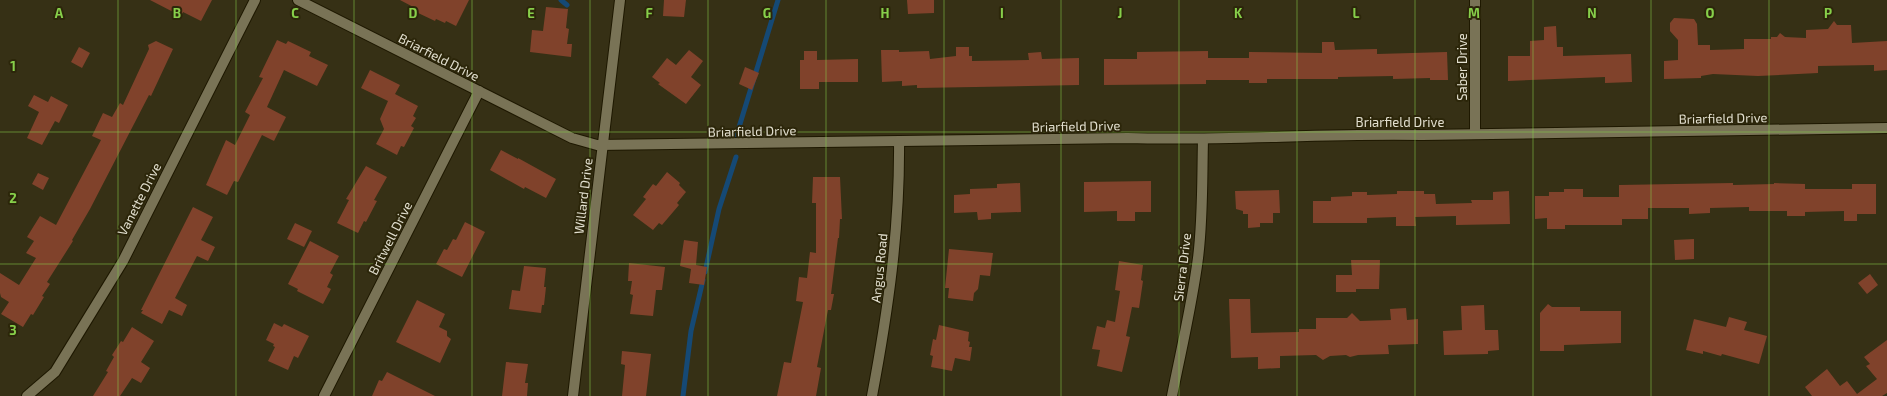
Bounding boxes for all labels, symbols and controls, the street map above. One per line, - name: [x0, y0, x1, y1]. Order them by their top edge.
- text: A: [55, 5, 64, 21]
- text: B: [173, 5, 181, 21]
- text: C: [291, 5, 299, 21]
- text: D: [409, 5, 418, 21]
- text: E: [527, 5, 535, 21]
- text: F: [645, 5, 653, 21]
- text: G: [763, 5, 771, 21]
- text: H: [881, 5, 890, 21]
- text: I: [1000, 5, 1004, 21]
- text: J: [1118, 5, 1122, 21]
- text: K: [1234, 5, 1243, 21]
- text: L: [1353, 5, 1360, 21]
- text: M: [1468, 5, 1480, 21]
- text: N: [1587, 5, 1597, 21]
- text: O: [1706, 5, 1715, 21]
- text: P: [1824, 5, 1832, 21]
- street label: Briarfield Drive: [396, 30, 482, 84]
- street label: Saber Drive: [1454, 33, 1470, 101]
- text: 1: [10, 58, 16, 74]
- street label: Briarfield Drive: [1678, 109, 1768, 127]
- street label: Briarfield Drive: [1356, 114, 1444, 130]
- street label: Briarfield Drive: [1031, 117, 1121, 135]
- street label: Briarfield Drive: [707, 122, 797, 140]
- street label: Willard Drive: [570, 157, 596, 235]
- street label: Vanette Drive: [114, 160, 164, 238]
- text: 2: [9, 190, 17, 206]
- street label: Britwell Drive: [365, 199, 415, 277]
- street label: Angus Road: [867, 232, 891, 304]
- street label: Sierra Drive: [1170, 232, 1194, 302]
- text: 3: [9, 322, 17, 338]

